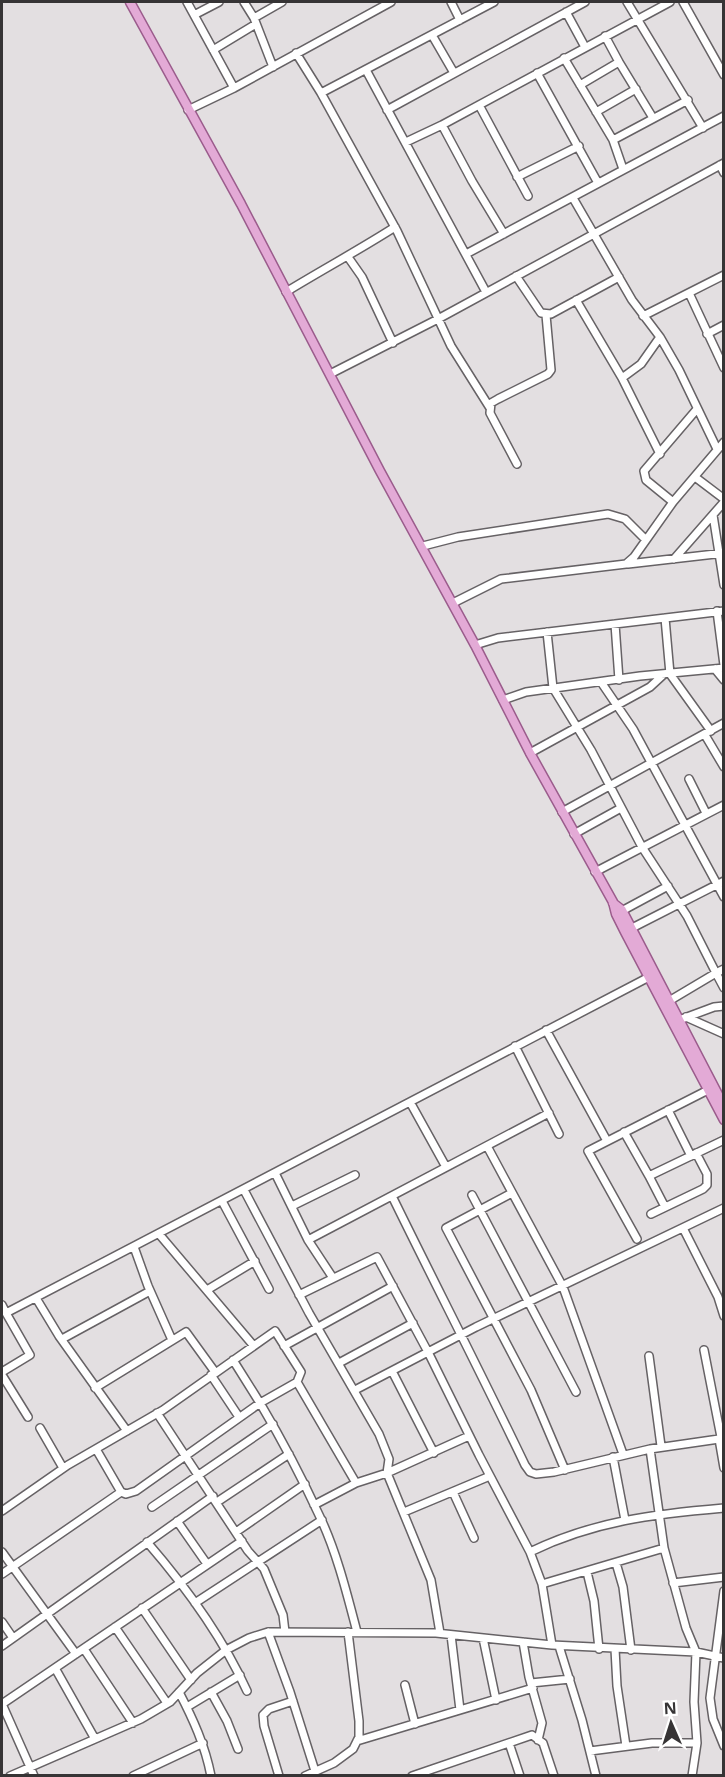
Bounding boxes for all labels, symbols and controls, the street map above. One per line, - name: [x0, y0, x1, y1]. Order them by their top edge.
- north arrow: [641, 1693, 701, 1753]
- text: N: [663, 1697, 677, 1719]

